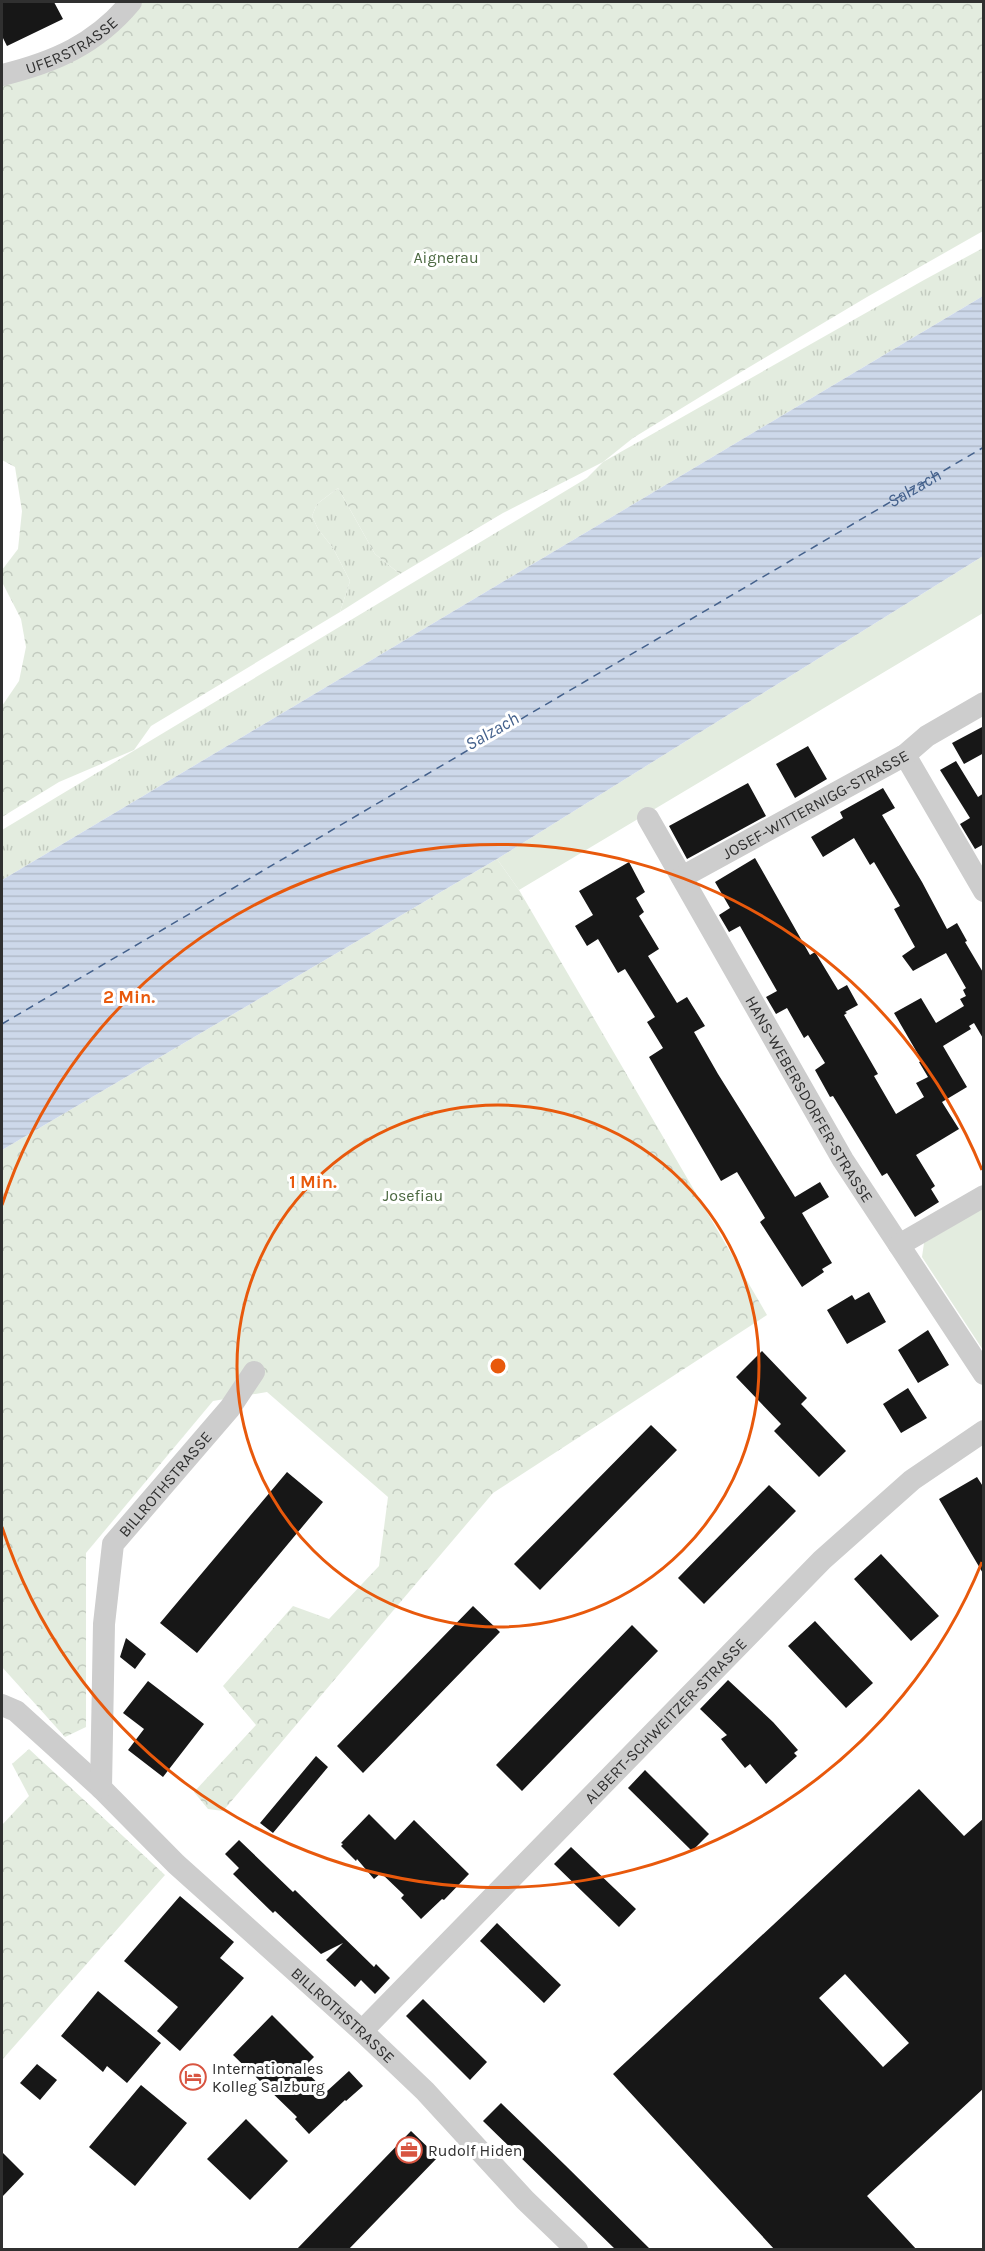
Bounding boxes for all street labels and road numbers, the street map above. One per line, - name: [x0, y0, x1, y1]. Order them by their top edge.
- street label: UFERSTRASSE: [23, 12, 121, 78]
- street label: JOSEF-WITTERNIGG-STRASSE: [719, 745, 912, 863]
- street label: HANS-WEBERSDORFER-STRASSE: [742, 992, 878, 1206]
- street label: BILLROTHSTRASSE: [114, 1427, 215, 1540]
- street label: ALBERT-SCHWEITZER-STRASSE: [580, 1634, 750, 1807]
- street label: BILLROTHSTRASSE: [288, 1963, 399, 2067]

